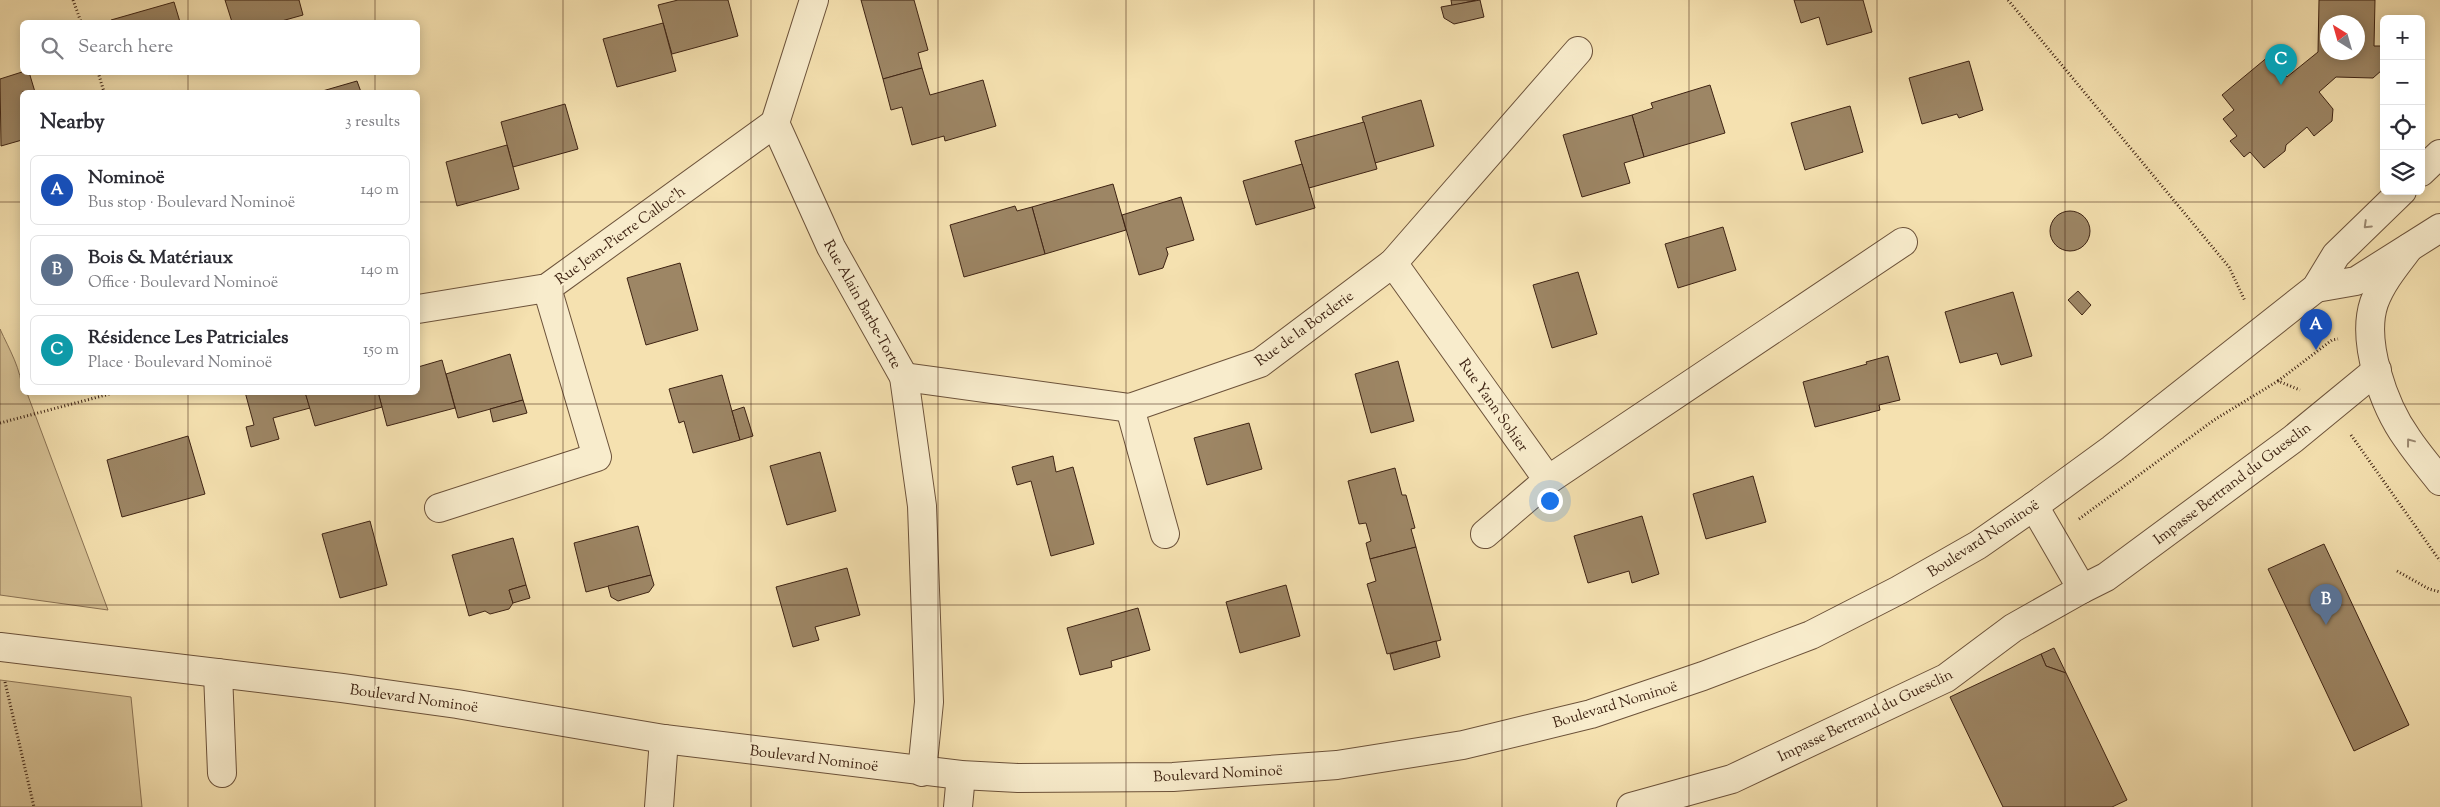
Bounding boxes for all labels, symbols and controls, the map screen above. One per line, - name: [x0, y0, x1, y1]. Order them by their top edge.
- north arrow: [2320, 15, 2365, 60]
- map controls: [2380, 15, 2425, 195]
- button: +: [2380, 15, 2425, 60]
- search box: [20, 20, 420, 75]
- icon: search: [38, 34, 66, 62]
- text: Search here: [78, 34, 173, 61]
- pin: C: [2265, 44, 2297, 85]
- button: −: [2380, 60, 2425, 105]
- button: locate: [2380, 105, 2425, 150]
- text: Nearby: [40, 108, 105, 138]
- text: 3 results: [345, 111, 400, 134]
- button: layers: [2380, 150, 2425, 195]
- text: Nominoë: [88, 165, 165, 192]
- text: A: [51, 179, 64, 202]
- text: 140 m: [361, 179, 399, 202]
- street label: Rue Jean-Pierre Calloc'h: [551, 182, 690, 291]
- text: Bus stop · Boulevard Nominoë: [88, 192, 295, 215]
- one-way arrow: [2363, 219, 2372, 228]
- street label: Rue Alain Barbe-Torte: [817, 236, 906, 373]
- text: Bois & Matériaux: [88, 245, 233, 272]
- text: B: [52, 259, 62, 282]
- text: 140 m: [361, 259, 399, 282]
- text: Office · Boulevard Nominoë: [88, 272, 278, 295]
- street label: Rue de la Borderie: [1251, 286, 1359, 372]
- pin: A: [2300, 309, 2332, 350]
- text: Résidence Les Patriciales: [88, 325, 289, 352]
- text: C: [51, 339, 63, 362]
- text: 150 m: [363, 339, 399, 362]
- text: Place · Boulevard Nominoë: [88, 352, 272, 375]
- street label: Rue Yann Sohier: [1453, 355, 1533, 457]
- street label: Impasse Bertrand du Guesclin: [2150, 418, 2316, 551]
- one-way arrow: [2407, 438, 2416, 448]
- your location: [1537, 488, 1563, 514]
- street label: Boulevard Nominoë: [1924, 495, 2044, 583]
- pin: B: [2310, 584, 2342, 625]
- street label: Impasse Bertrand du Guesclin: [1775, 665, 1957, 768]
- street label: Boulevard Nominoë: [1550, 676, 1680, 734]
- street label: Boulevard Nominoë: [348, 680, 479, 719]
- street label: Boulevard Nominoë: [748, 741, 879, 778]
- street label: Boulevard Nominoë: [1153, 761, 1283, 788]

